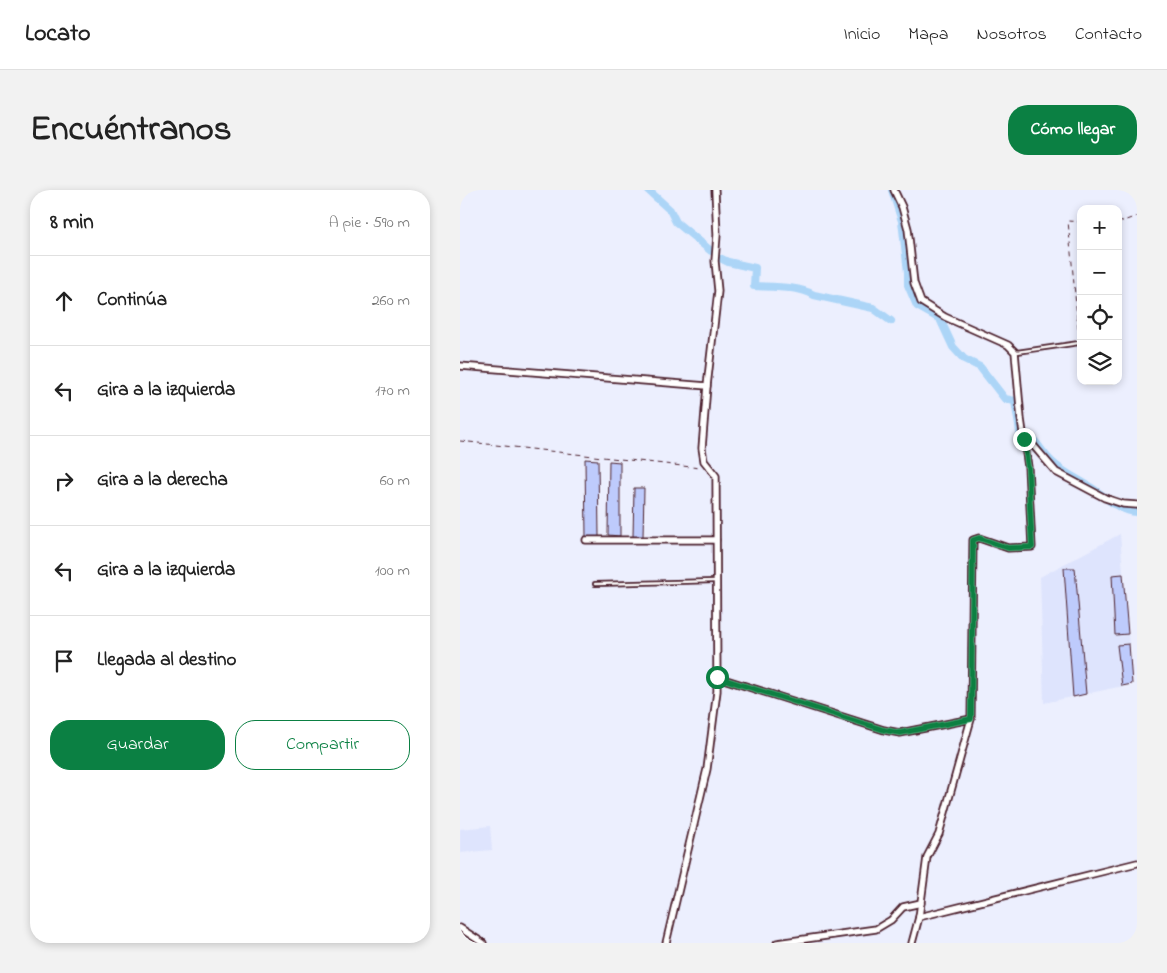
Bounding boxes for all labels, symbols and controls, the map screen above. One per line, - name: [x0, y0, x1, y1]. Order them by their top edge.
- text: Locato: [25, 17, 91, 52]
- text: Inicio: [843, 22, 880, 48]
- text: Mapa: [908, 22, 949, 48]
- text: Nosotros: [977, 22, 1047, 48]
- text: Contacto: [1075, 22, 1142, 48]
- text: Encuéntranos: [30, 105, 232, 156]
- button: Cómo llegar: [1008, 105, 1137, 155]
- map controls: [1077, 205, 1122, 385]
- button: +: [1077, 205, 1122, 250]
- text: 8 min: [50, 208, 94, 238]
- text: A pie · 590 m: [329, 211, 410, 235]
- button: −: [1077, 250, 1122, 295]
- icon: ahead: [50, 287, 78, 315]
- text: Continúa: [97, 287, 167, 314]
- text: 260 m: [372, 289, 410, 313]
- button: locate: [1077, 295, 1122, 340]
- button: layers: [1077, 340, 1122, 385]
- icon: left: [50, 377, 78, 405]
- text: Gira a la izquierda: [97, 377, 235, 404]
- text: 170 m: [375, 379, 410, 403]
- route end: [1013, 428, 1036, 451]
- icon: right: [50, 467, 78, 495]
- text: Gira a la derecha: [97, 467, 228, 494]
- text: 60 m: [380, 469, 410, 493]
- icon: left: [50, 557, 78, 585]
- text: Gira a la izquierda: [97, 557, 235, 584]
- text: 100 m: [375, 559, 410, 583]
- icon: arrive: [50, 647, 78, 675]
- text: Llegada al destino: [97, 647, 236, 674]
- route start: [706, 666, 729, 689]
- button: Guardar: [50, 720, 225, 770]
- button: Compartir: [235, 720, 410, 770]

